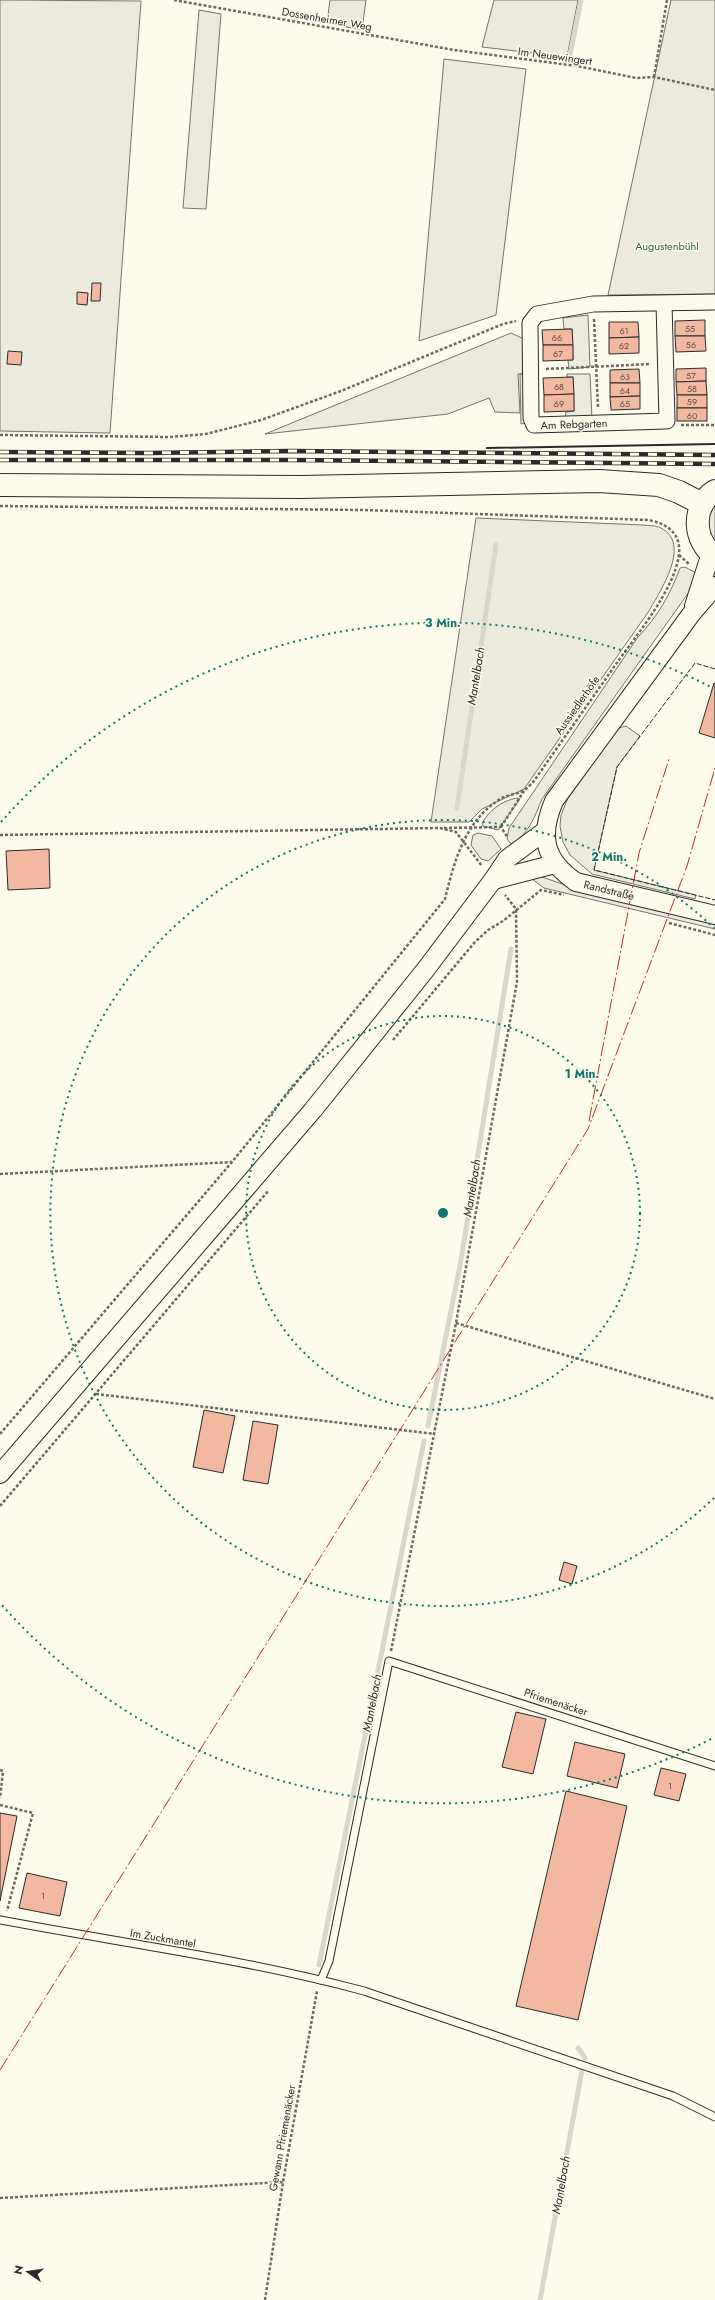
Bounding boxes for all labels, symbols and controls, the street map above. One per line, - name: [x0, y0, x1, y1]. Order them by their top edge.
- street label: Dossenheimer Weg: [281, 3, 373, 35]
- street label: Im Neuewingert: [517, 43, 593, 69]
- park label: Augustenbühl: [635, 238, 699, 254]
- house number: 55: [685, 322, 695, 335]
- house number: 61: [619, 324, 629, 337]
- house number: 66: [552, 331, 562, 344]
- house number: 56: [686, 338, 696, 351]
- house number: 62: [619, 339, 629, 352]
- house number: 67: [553, 347, 563, 360]
- house number: 57: [686, 369, 696, 382]
- house number: 63: [620, 370, 630, 383]
- house number: 68: [554, 380, 564, 393]
- house number: 58: [687, 382, 697, 395]
- house number: 64: [620, 384, 630, 397]
- house number: 59: [687, 395, 697, 408]
- house number: 69: [554, 397, 564, 410]
- house number: 65: [620, 397, 630, 410]
- house number: 60: [687, 409, 698, 422]
- street label: Am Rebgarten: [540, 415, 608, 433]
- text: 3 Min.: [425, 614, 461, 632]
- water label: Mantelbach: [463, 646, 489, 706]
- street label: Aussiedlerhöfe: [551, 672, 604, 738]
- text: 2 Min.: [591, 848, 627, 866]
- street label: Randstraße: [582, 876, 636, 904]
- text: 1 Min.: [565, 1065, 599, 1083]
- water label: Mantelbach: [459, 1158, 485, 1218]
- centre of rings: [436, 1206, 450, 1220]
- water label: Mantelbach: [358, 1673, 386, 1733]
- street label: Pfriemenäcker: [522, 1684, 590, 1720]
- house number: 1: [668, 1779, 672, 1792]
- house number: 1: [41, 1889, 45, 1902]
- street label: Im Zuckmantel: [129, 1924, 197, 1952]
- street label: Gewann Pfriemenäcker: [265, 2083, 299, 2192]
- water label: Mantelbach: [547, 2155, 575, 2215]
- north arrow: [8, 2252, 48, 2292]
- text: N: [9, 2264, 27, 2276]

